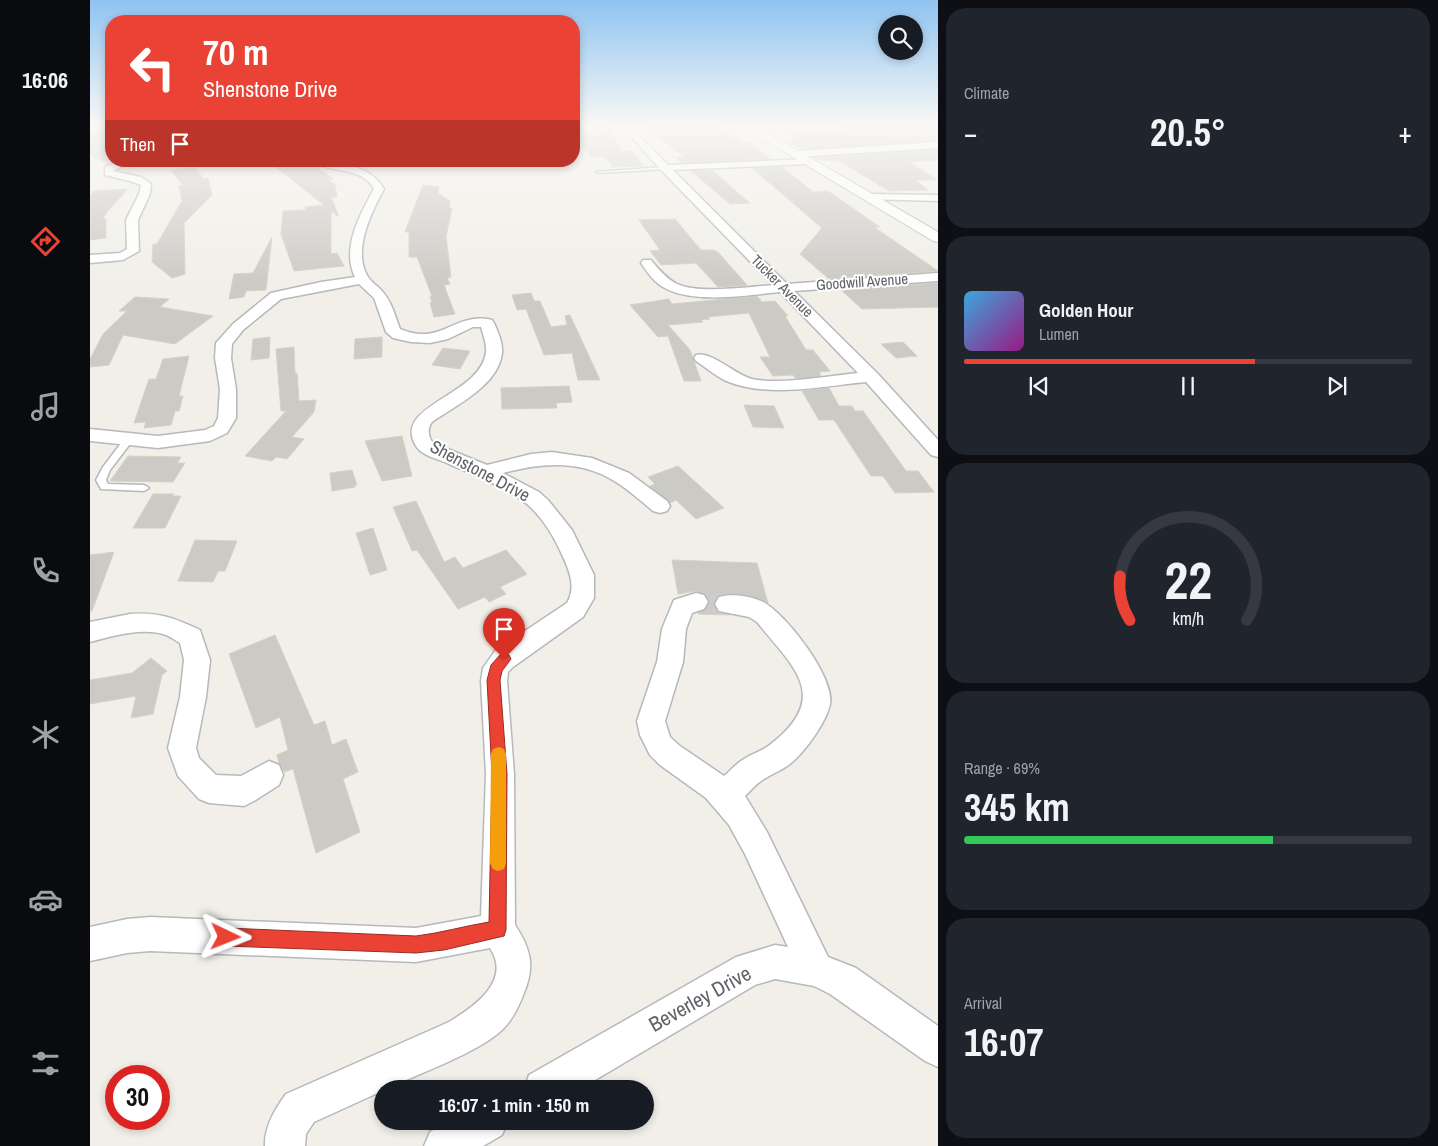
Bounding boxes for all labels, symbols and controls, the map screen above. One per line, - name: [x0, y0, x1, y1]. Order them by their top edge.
- map controls: [878, 15, 923, 60]
- button: search: [878, 15, 923, 60]
- text: 70 m: [203, 29, 268, 76]
- icon: left: [120, 35, 185, 100]
- text: 16:06: [22, 65, 68, 95]
- text: Shenstone Drive: [203, 74, 337, 104]
- text: Climate: [964, 82, 1009, 104]
- text: 20.5°: [1150, 107, 1226, 158]
- text: −: [964, 114, 977, 152]
- text: +: [1399, 114, 1412, 152]
- icon: arrive: [166, 130, 194, 158]
- text: Then: [120, 131, 156, 157]
- icon: directions: [28, 224, 63, 259]
- street label: Tucker Avenue: [746, 250, 818, 322]
- street label: Goodwill Avenue: [815, 268, 909, 295]
- text: Golden Hour: [1039, 297, 1133, 323]
- text: Lumen: [1039, 323, 1079, 345]
- icon: previous: [1025, 372, 1053, 400]
- icon: pause: [1174, 372, 1202, 400]
- icon: next: [1323, 372, 1351, 400]
- icon: music: [28, 389, 63, 424]
- street label: Shenstone Drive: [426, 434, 535, 507]
- text: 22: [1164, 545, 1212, 615]
- icon: phone: [28, 553, 63, 588]
- text: km/h: [1172, 607, 1204, 631]
- pin: [483, 608, 525, 659]
- icon: arrive: [490, 615, 518, 643]
- icon: climate: [28, 717, 63, 752]
- text: Range · 69%: [964, 757, 1040, 779]
- text: 345 km: [964, 782, 1070, 833]
- icon: car: [28, 882, 63, 917]
- position arrow: [199, 910, 251, 962]
- street label: Beverley Drive: [643, 959, 756, 1039]
- text: Arrival: [964, 992, 1002, 1014]
- text: 16:07: [964, 1017, 1044, 1068]
- icon: filters: [28, 1046, 63, 1081]
- speed limit sign: 30: [105, 1065, 170, 1130]
- text: 16:07 · 1 min · 150 m: [439, 1092, 589, 1118]

